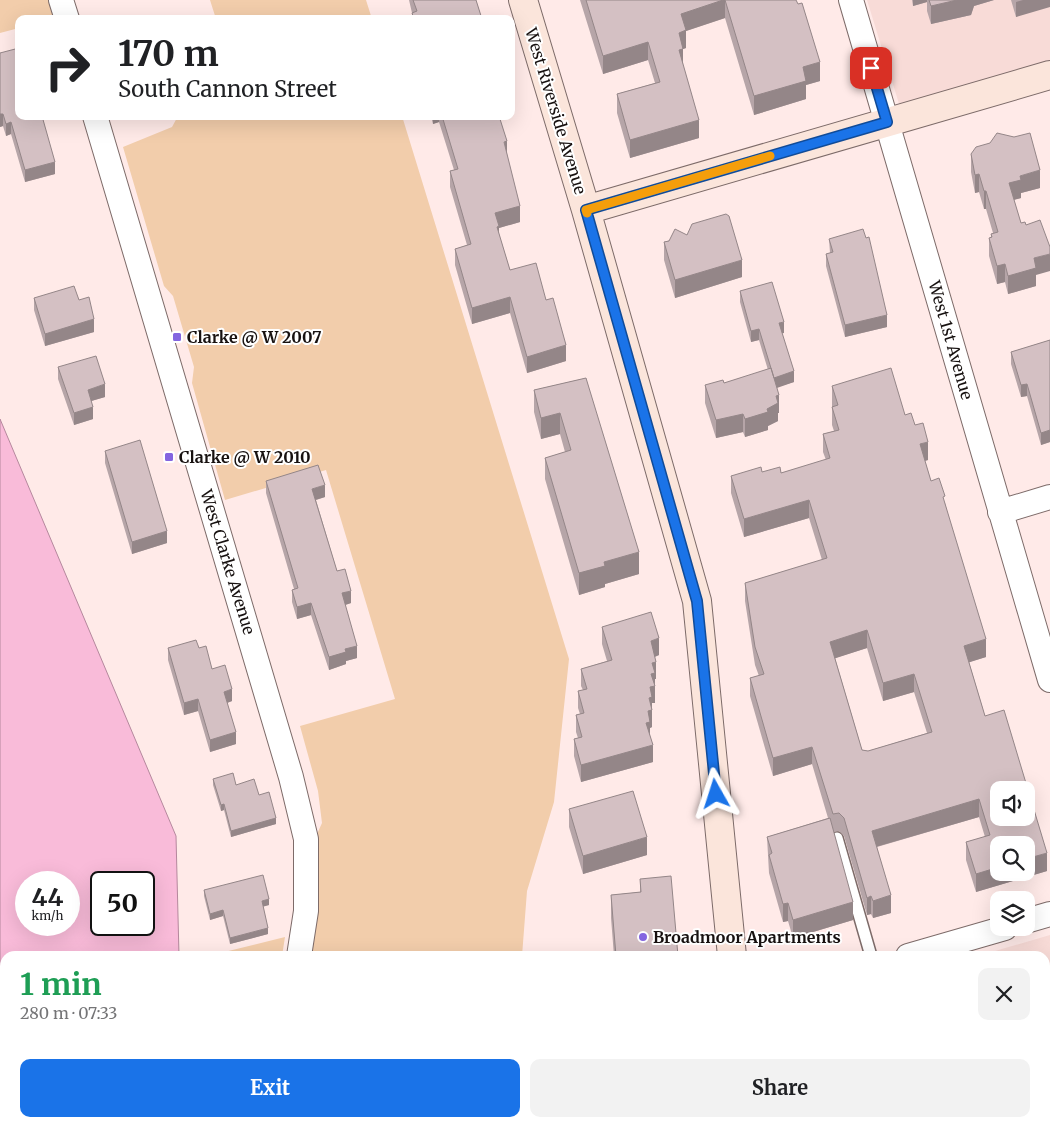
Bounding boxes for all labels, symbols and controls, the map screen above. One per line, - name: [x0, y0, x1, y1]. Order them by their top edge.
- street label: West Riverside Avenue: [521, 24, 591, 197]
- text: 170 m: [118, 32, 219, 76]
- icon: right: [35, 35, 100, 100]
- pin: [850, 47, 892, 89]
- icon: arrive: [857, 54, 885, 82]
- text: South Cannon Street: [118, 75, 337, 103]
- street label: West 1st Avenue: [924, 277, 978, 402]
- place label: Clarke @ W 2007: [187, 327, 322, 347]
- marker: Clarke @ W 2007: [171, 331, 183, 343]
- place label: Clarke @ W 2010: [179, 447, 311, 467]
- marker: Clarke @ W 2010: [163, 451, 175, 463]
- street label: West Clarke Avenue: [196, 486, 260, 637]
- position arrow: [689, 767, 741, 819]
- map controls: [990, 781, 1035, 936]
- button: sound: [990, 781, 1035, 826]
- button: search: [990, 836, 1035, 881]
- speed limit sign: 50: [90, 871, 155, 936]
- text: 44: [32, 881, 63, 913]
- button: layers: [990, 891, 1035, 936]
- text: km/h: [32, 908, 63, 923]
- place label: Broadmoor Apartments: [653, 927, 841, 947]
- marker: Broadmoor Apartments: [637, 931, 649, 943]
- text: 1 min: [20, 965, 102, 1003]
- button: close: [978, 968, 1030, 1020]
- text: 280 m · 07:33: [20, 1003, 117, 1023]
- button: Exit: [20, 1059, 520, 1117]
- button: Share: [530, 1059, 1030, 1117]

